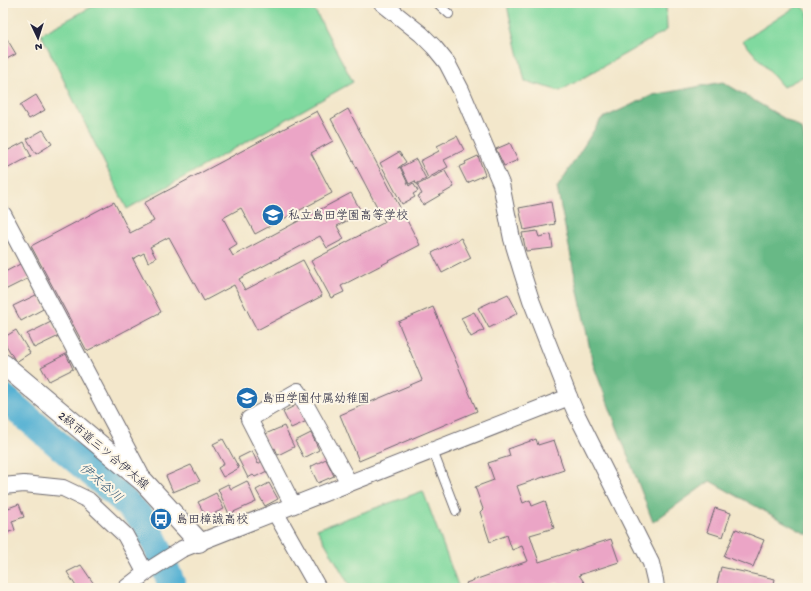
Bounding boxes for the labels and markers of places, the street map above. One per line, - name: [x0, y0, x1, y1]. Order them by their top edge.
- school or university icon: 私立島田学園高等学校: [260, 202, 286, 228]
- place label: 私立島田学園高等学校: [288, 209, 408, 224]
- school or university icon: 島田学園付属幼稚園: [234, 385, 260, 411]
- place label: 島田学園付属幼稚園: [262, 392, 370, 407]
- bus stop icon: 島田樟誠高校: [148, 506, 174, 532]
- place label: 島田樟誠高校: [176, 513, 248, 528]

